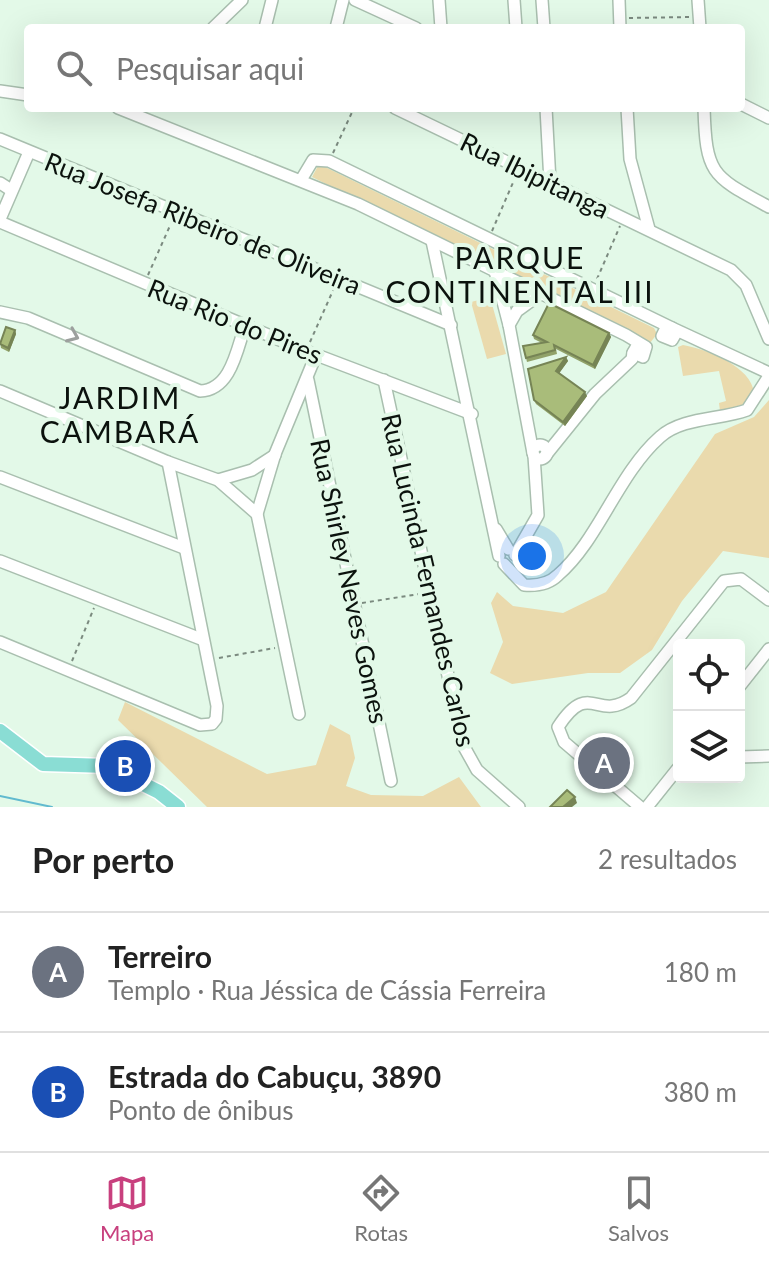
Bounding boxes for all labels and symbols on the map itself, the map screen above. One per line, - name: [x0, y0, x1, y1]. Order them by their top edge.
- street label: Rua Ibipitanga: [455, 125, 615, 225]
- street label: Rua Josefa Ribeiro de Oliveira: [40, 145, 366, 301]
- district label: PARQUE CONTINENTAL III: [385, 239, 655, 309]
- street label: Rua Rio do Pires: [143, 271, 327, 371]
- one-way arrow: [65, 327, 80, 343]
- district label: JARDIM CAMBARÁ: [40, 379, 200, 449]
- street label: Rua Lucinda Fernandes Carlos: [375, 410, 483, 750]
- street label: Rua Shirley Neves Gomes: [304, 436, 396, 726]
- your location: [512, 536, 552, 576]
- pin: A: [578, 733, 630, 793]
- pin: B: [99, 736, 151, 796]

